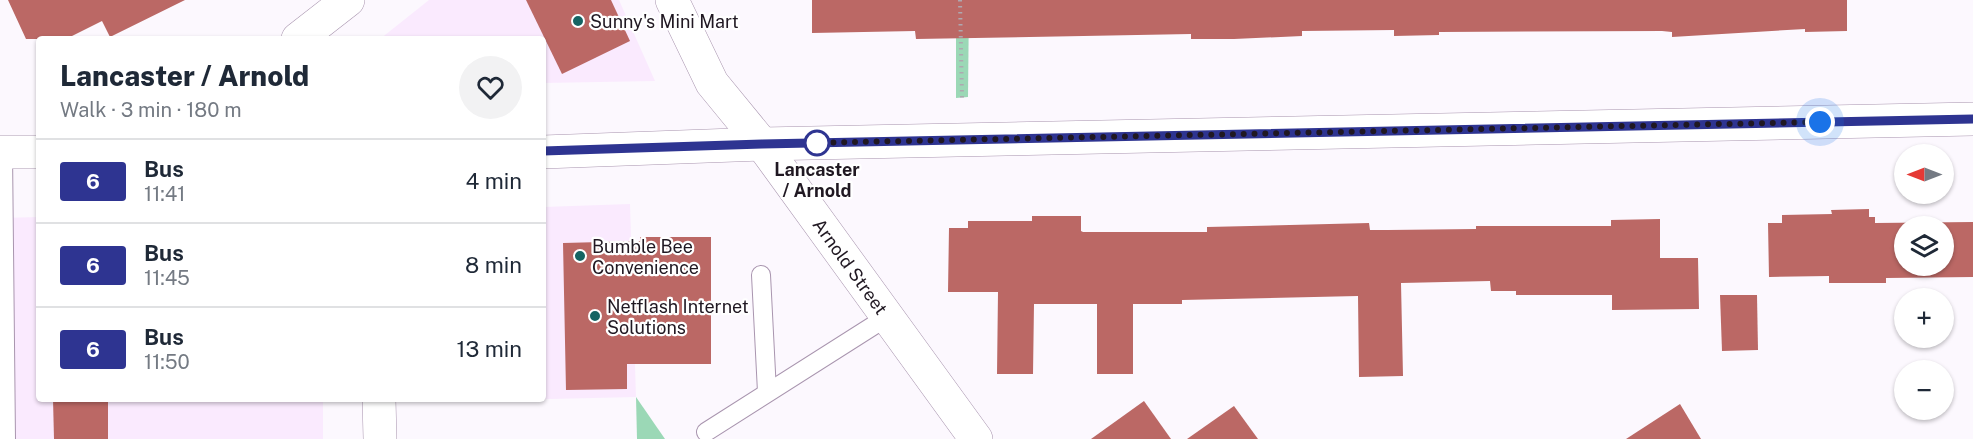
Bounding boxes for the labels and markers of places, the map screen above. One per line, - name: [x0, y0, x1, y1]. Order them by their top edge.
- place label: Sunny's Mini Mart: [590, 11, 739, 32]
- marker: Sunny's Mini Mart: [571, 14, 585, 28]
- marker: Lancaster / Arnold: [804, 130, 830, 156]
- place label: Lancaster / Arnold: [774, 159, 860, 201]
- place label: Bumble Bee Convenience: [592, 236, 699, 278]
- marker: Bumble Bee Convenience: [573, 249, 587, 263]
- place label: Netflash Internet Solutions: [607, 296, 749, 338]
- marker: Netflash Internet Solutions: [588, 309, 602, 323]

